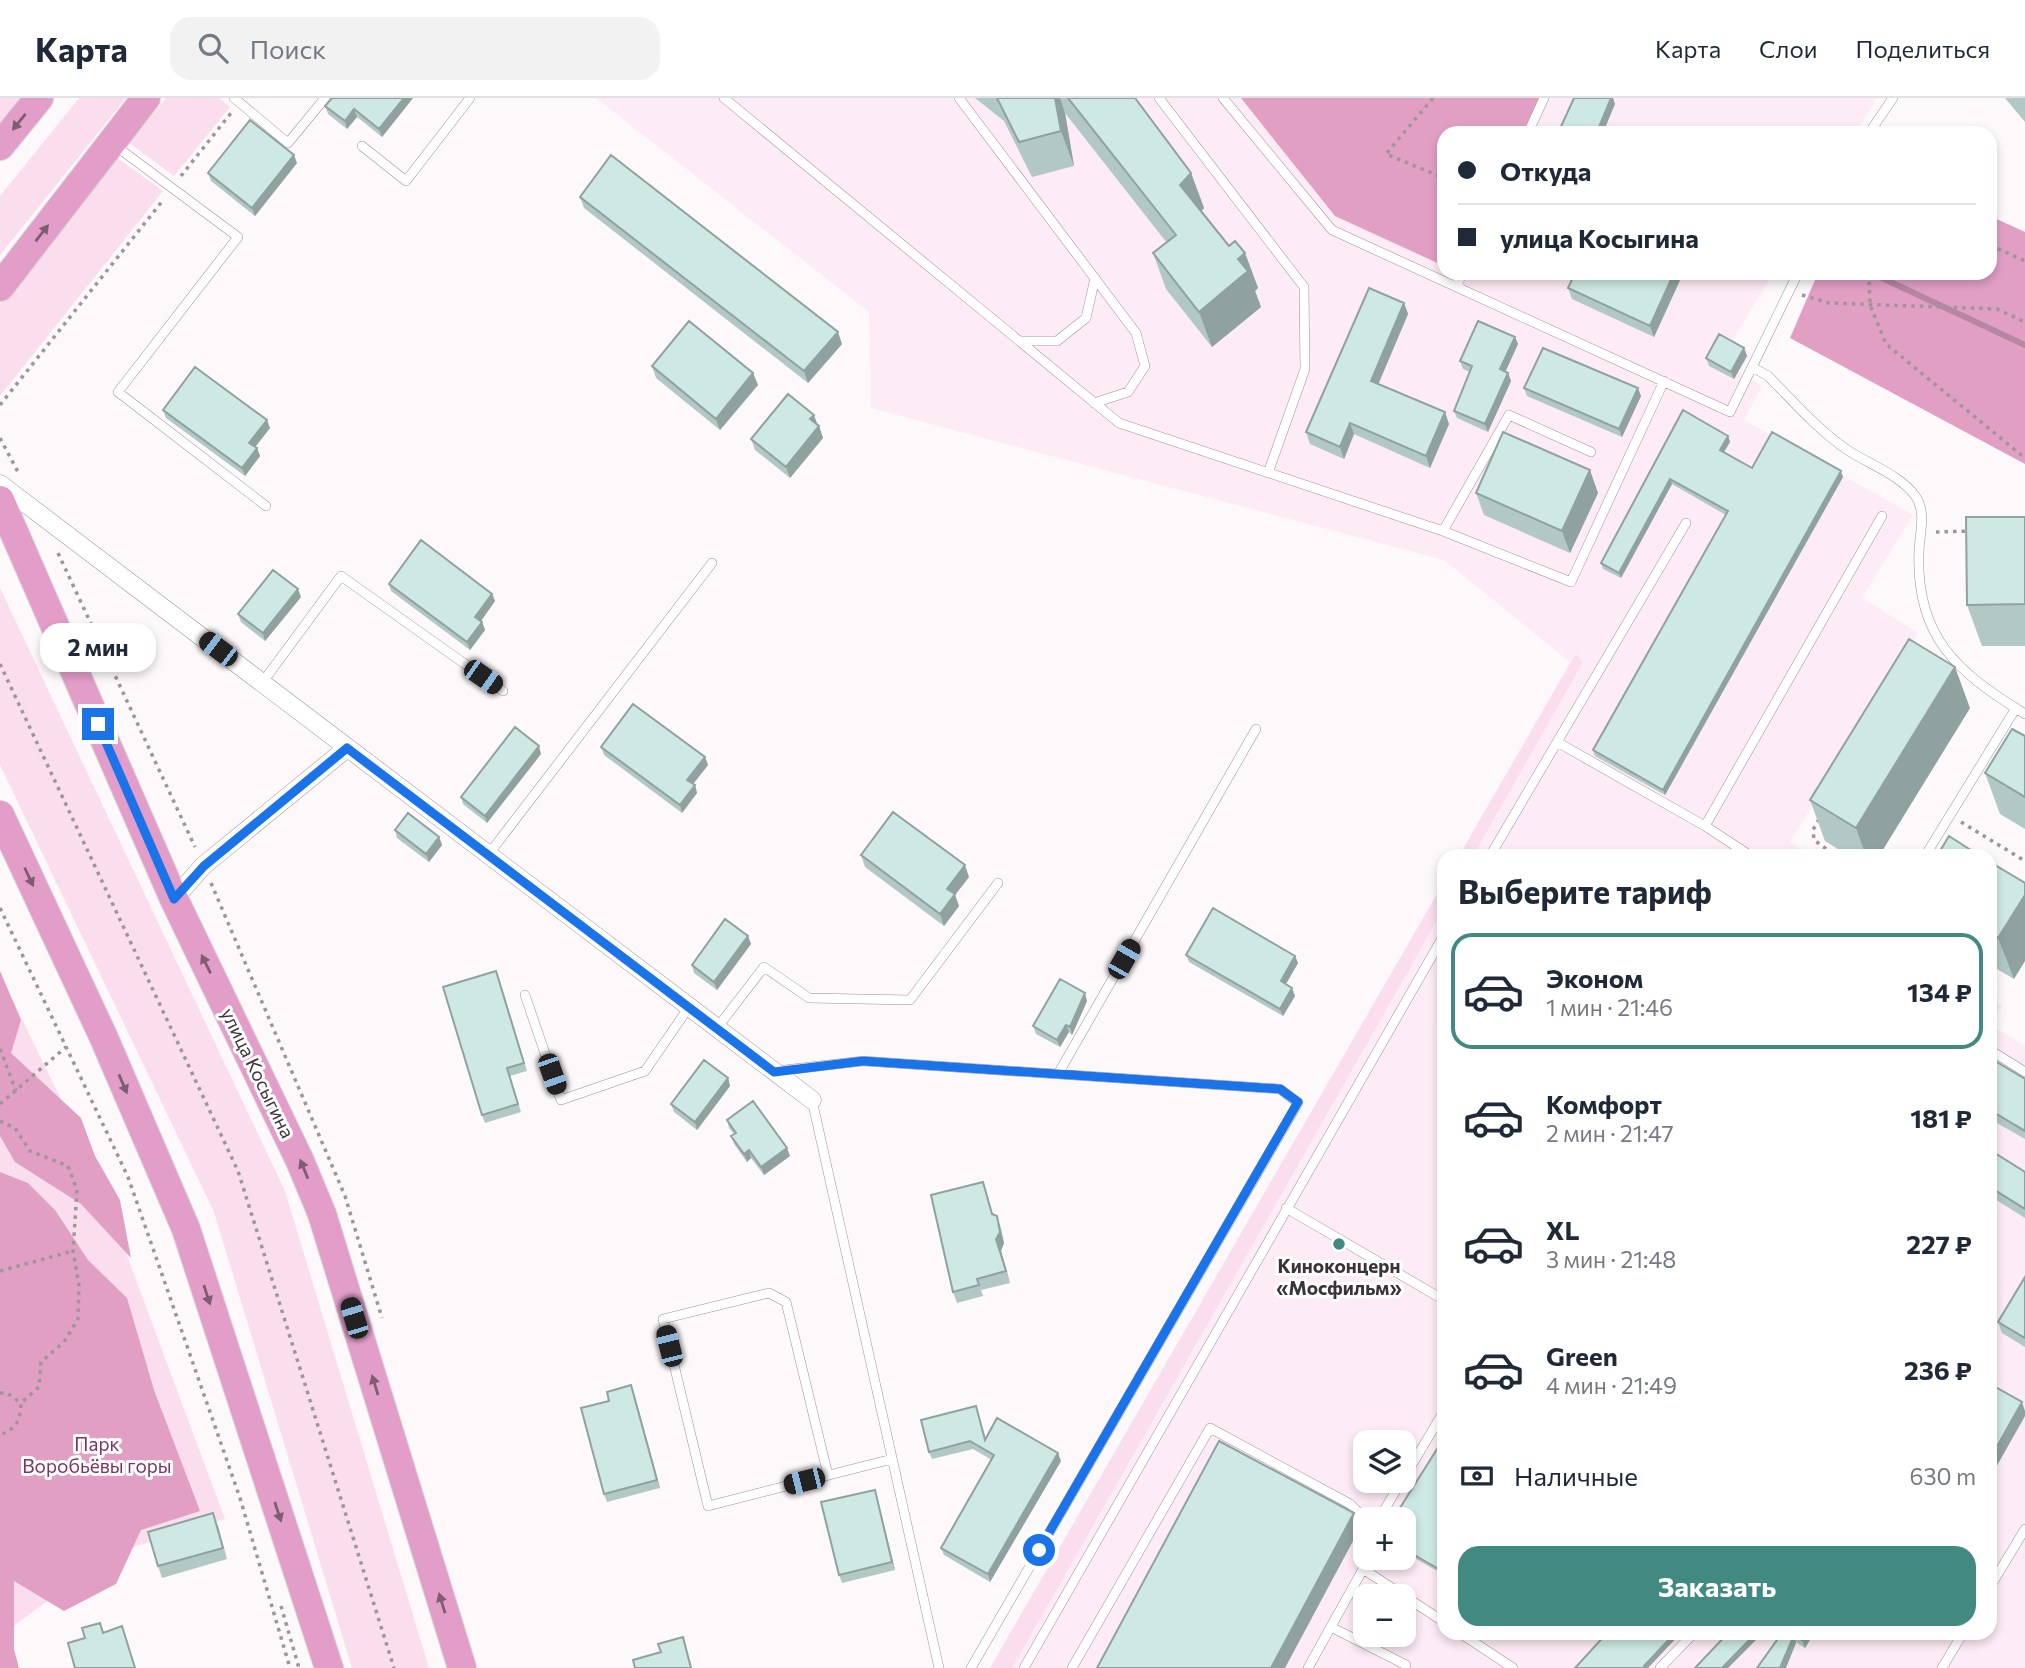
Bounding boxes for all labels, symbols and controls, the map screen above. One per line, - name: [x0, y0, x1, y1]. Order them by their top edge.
- search box: [170, 17, 660, 80]
- text: Карта: [35, 28, 128, 69]
- icon: search: [194, 29, 232, 67]
- text: Поиск: [250, 33, 326, 64]
- text: Карта: [1655, 34, 1721, 63]
- text: Слои: [1759, 34, 1817, 63]
- text: Поделиться: [1855, 34, 1990, 63]
- one-way arrow: [12, 113, 27, 131]
- text: Откуда: [1500, 155, 1591, 186]
- text: улица Косыгина: [1500, 222, 1699, 253]
- one-way arrow: [34, 224, 48, 242]
- callout: 2 мин: [40, 622, 156, 672]
- car: [195, 628, 242, 670]
- text: 2 мин: [67, 633, 129, 661]
- car: [460, 656, 507, 698]
- route end: [82, 708, 114, 740]
- one-way arrow: [23, 867, 35, 887]
- text: Выберите тариф: [1458, 871, 1712, 911]
- car: [1105, 936, 1144, 982]
- one-way arrow: [200, 954, 211, 974]
- icon: car: [1462, 960, 1525, 1023]
- text: Эконом: [1546, 962, 1643, 993]
- text: 134 ₽: [1907, 976, 1972, 1007]
- text: 1 мин · 21:46: [1546, 993, 1673, 1021]
- street label: улица Косыгина: [217, 1004, 300, 1142]
- car: [536, 1051, 569, 1097]
- one-way arrow: [118, 1074, 129, 1095]
- icon: car: [1462, 1086, 1525, 1149]
- text: Комфорт: [1546, 1088, 1662, 1119]
- text: 181 ₽: [1910, 1102, 1972, 1133]
- text: 2 мин · 21:47: [1546, 1119, 1674, 1147]
- one-way arrow: [298, 1159, 309, 1180]
- icon: car: [1462, 1212, 1525, 1275]
- text: XL: [1546, 1214, 1580, 1245]
- text: 227 ₽: [1906, 1228, 1972, 1259]
- marker: Киноконцерн «Мосфильм»: [1331, 1236, 1347, 1252]
- text: 3 мин · 21:48: [1546, 1245, 1676, 1273]
- place label: Киноконцерн «Мосфильм»: [1276, 1254, 1402, 1299]
- one-way arrow: [202, 1285, 213, 1306]
- car: [338, 1295, 371, 1341]
- car: [654, 1323, 685, 1369]
- icon: car: [1462, 1338, 1525, 1401]
- text: Green: [1546, 1340, 1618, 1371]
- text: 236 ₽: [1904, 1354, 1972, 1385]
- text: 4 мин · 21:49: [1546, 1371, 1677, 1399]
- one-way arrow: [369, 1375, 380, 1396]
- map controls: [1353, 1430, 1416, 1647]
- button: layers: [1353, 1430, 1416, 1493]
- park label: Парк Воробьёвы горы: [22, 1432, 172, 1477]
- icon: cash: [1458, 1457, 1496, 1495]
- text: Наличные: [1514, 1460, 1638, 1491]
- text: 630 m: [1910, 1462, 1976, 1490]
- car: [782, 1466, 827, 1496]
- one-way arrow: [273, 1501, 283, 1522]
- button: +: [1353, 1507, 1416, 1570]
- route start: [1023, 1534, 1055, 1566]
- button: Заказать: [1458, 1546, 1976, 1626]
- button: −: [1353, 1584, 1416, 1647]
- one-way arrow: [436, 1592, 446, 1613]

